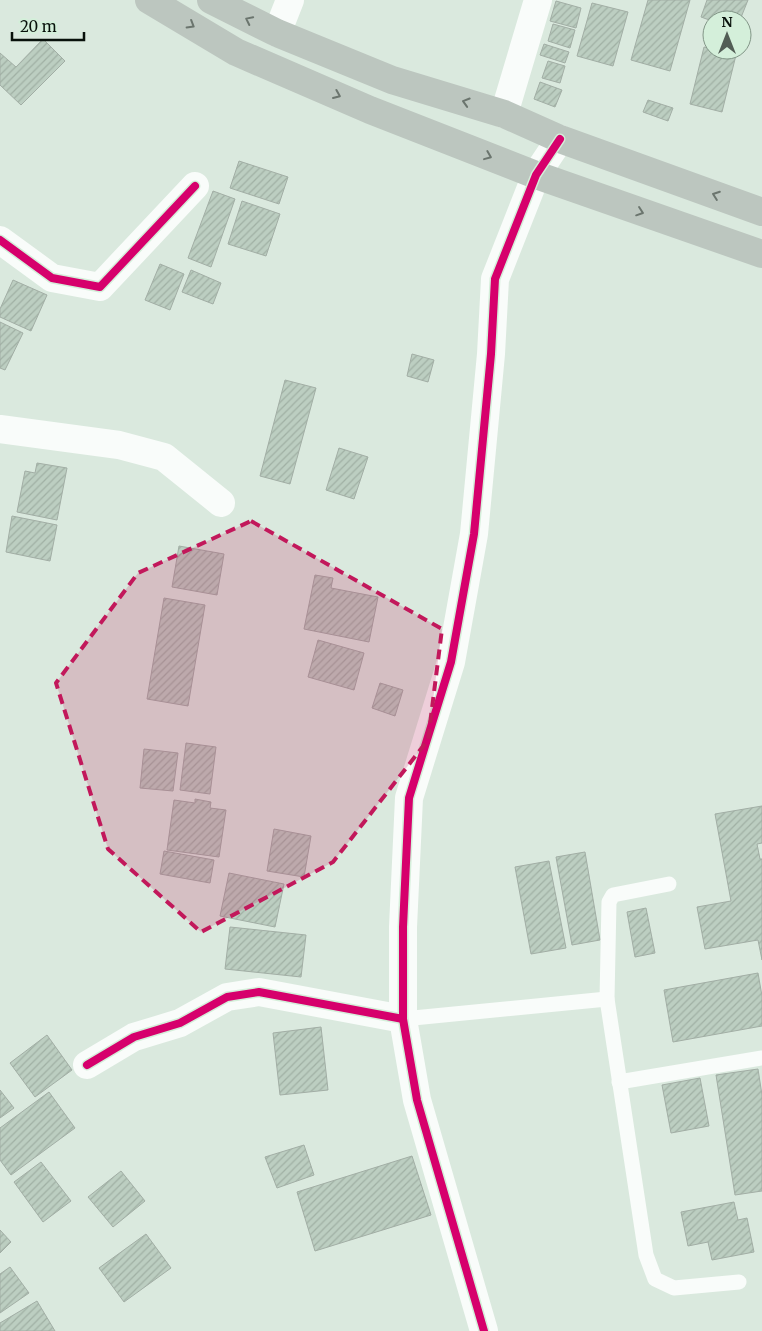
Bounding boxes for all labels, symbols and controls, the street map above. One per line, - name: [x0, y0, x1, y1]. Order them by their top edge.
- scale bar: [12, 10, 85, 42]
- north arrow: [702, 10, 752, 60]
- text: N: [721, 13, 733, 31]
- one-way arrow: [245, 16, 254, 26]
- text: 20 m: [20, 17, 57, 36]
- one-way arrow: [185, 19, 194, 29]
- one-way arrow: [332, 89, 341, 100]
- one-way arrow: [462, 98, 470, 108]
- one-way arrow: [483, 150, 491, 160]
- one-way arrow: [712, 191, 721, 201]
- one-way arrow: [635, 206, 644, 216]

